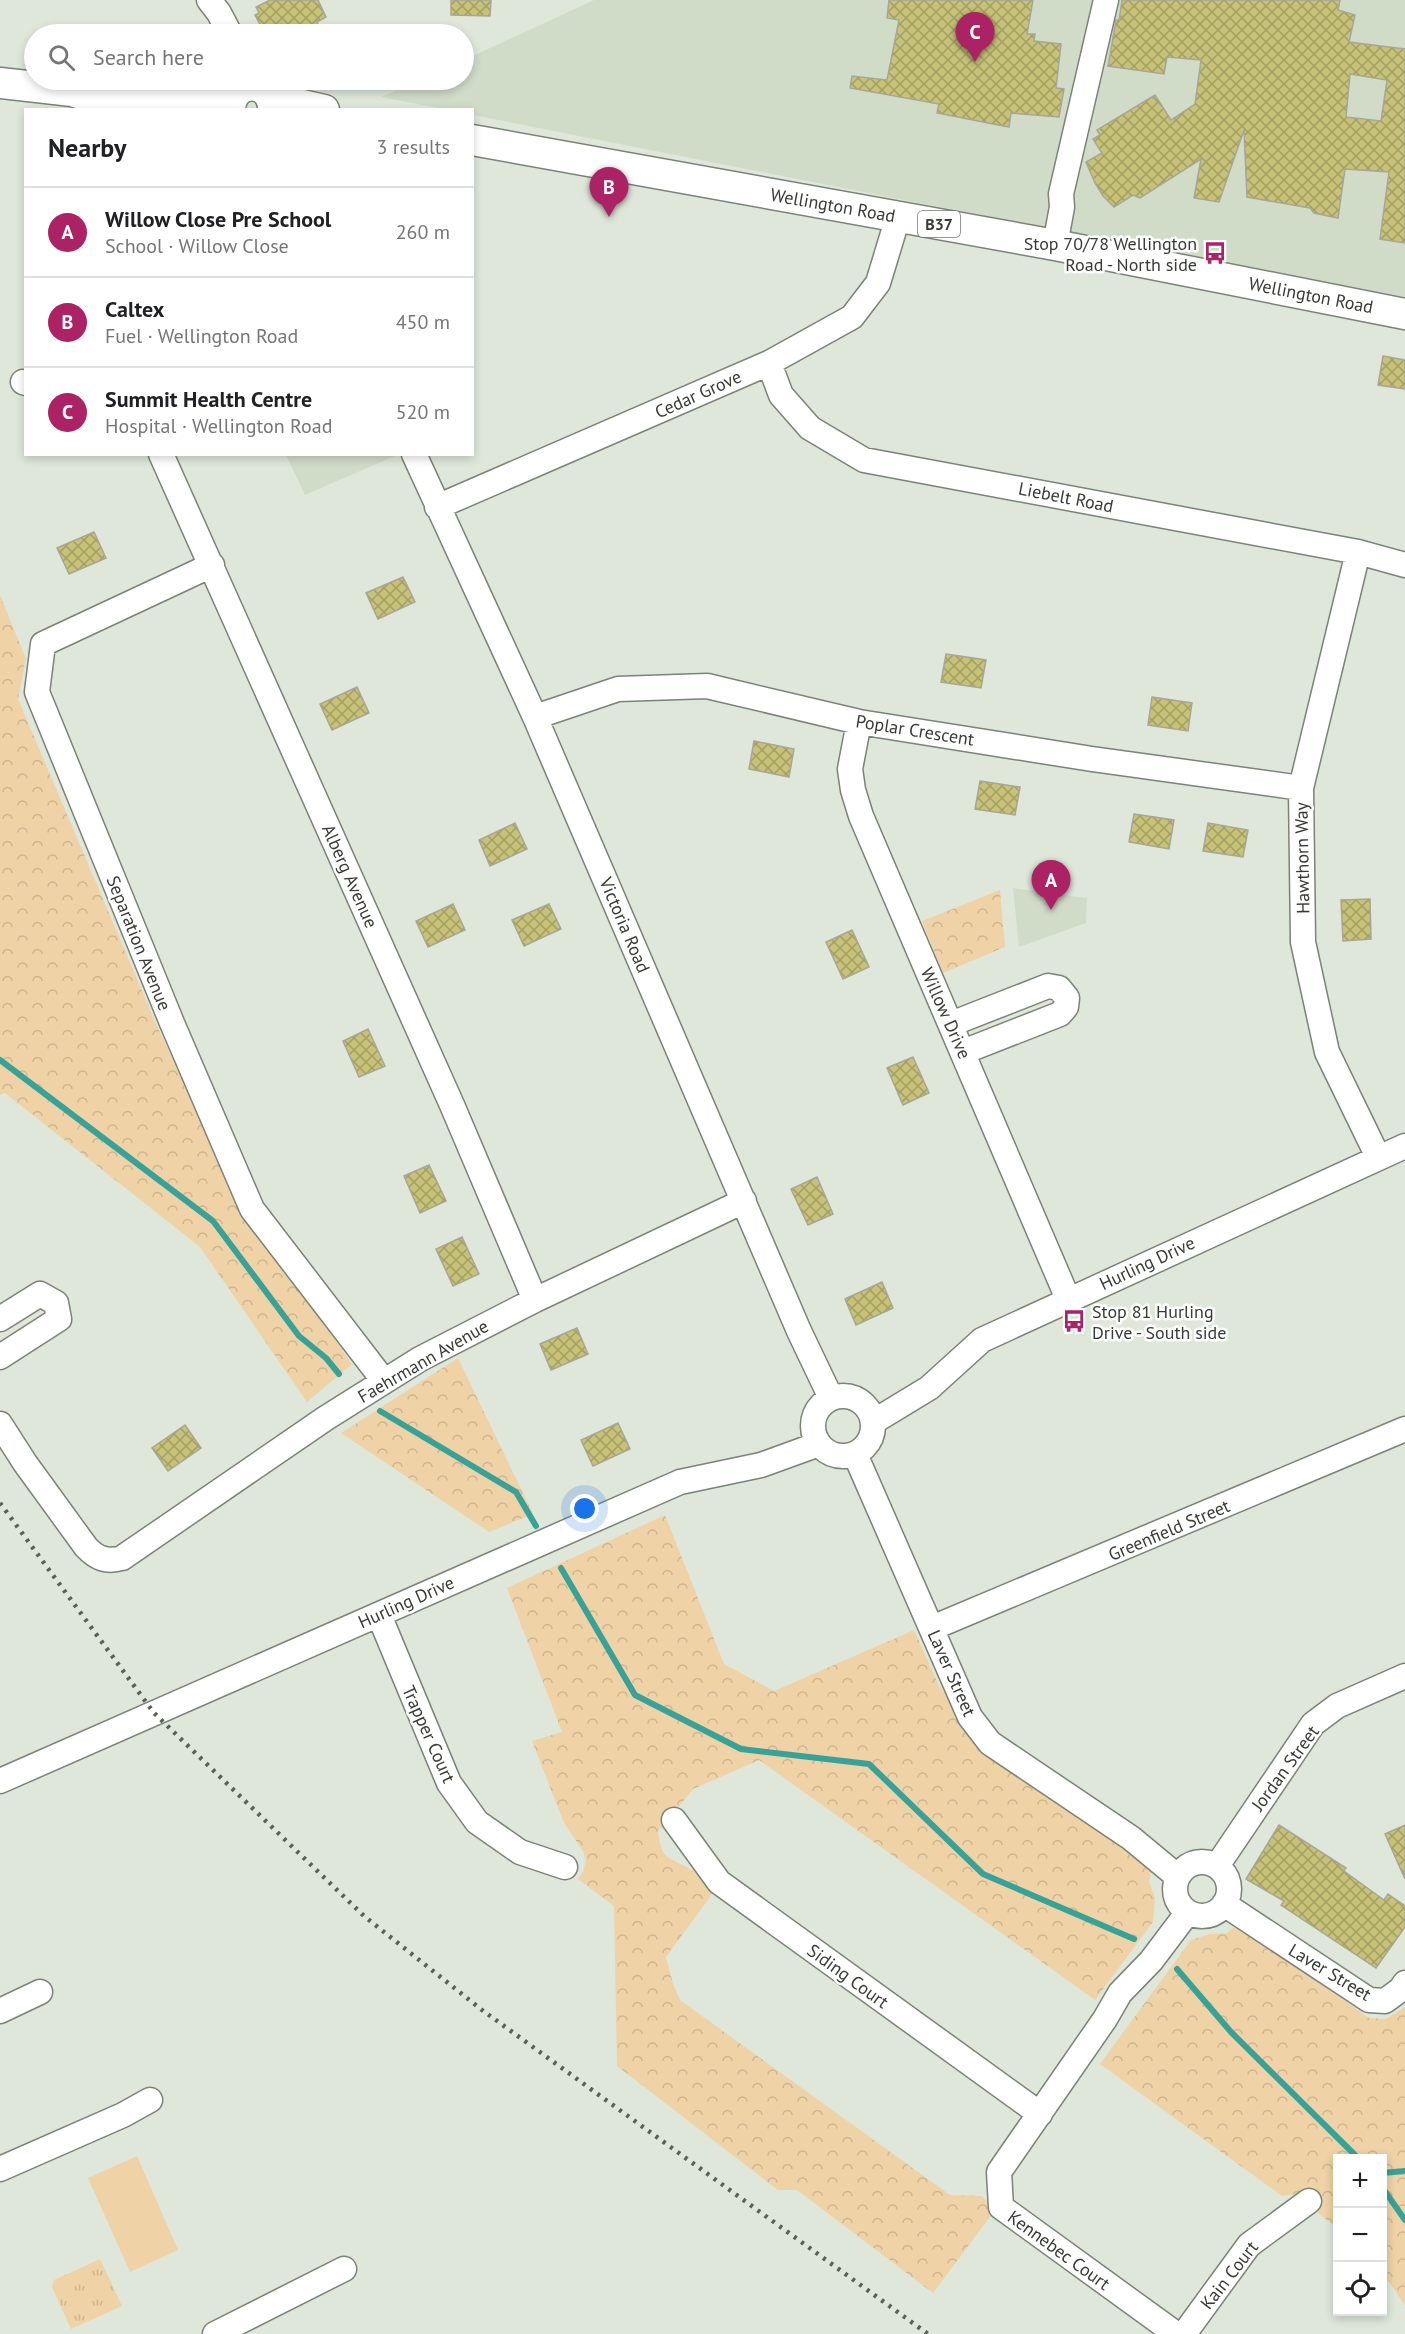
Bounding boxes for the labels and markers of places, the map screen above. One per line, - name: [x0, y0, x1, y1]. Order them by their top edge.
- pin: C: [956, 13, 994, 62]
- pin: B: [590, 168, 628, 217]
- place label: Stop 70/78 Wellington Road - North side: [1024, 232, 1197, 276]
- bus stop icon: Stop 70/78 Wellington Road - North side: [1202, 240, 1228, 266]
- pin: A: [1032, 860, 1070, 910]
- place label: Stop 81 Hurling Drive - South side: [1092, 1300, 1226, 1344]
- bus stop icon: Stop 81 Hurling Drive - South side: [1061, 1308, 1087, 1334]

